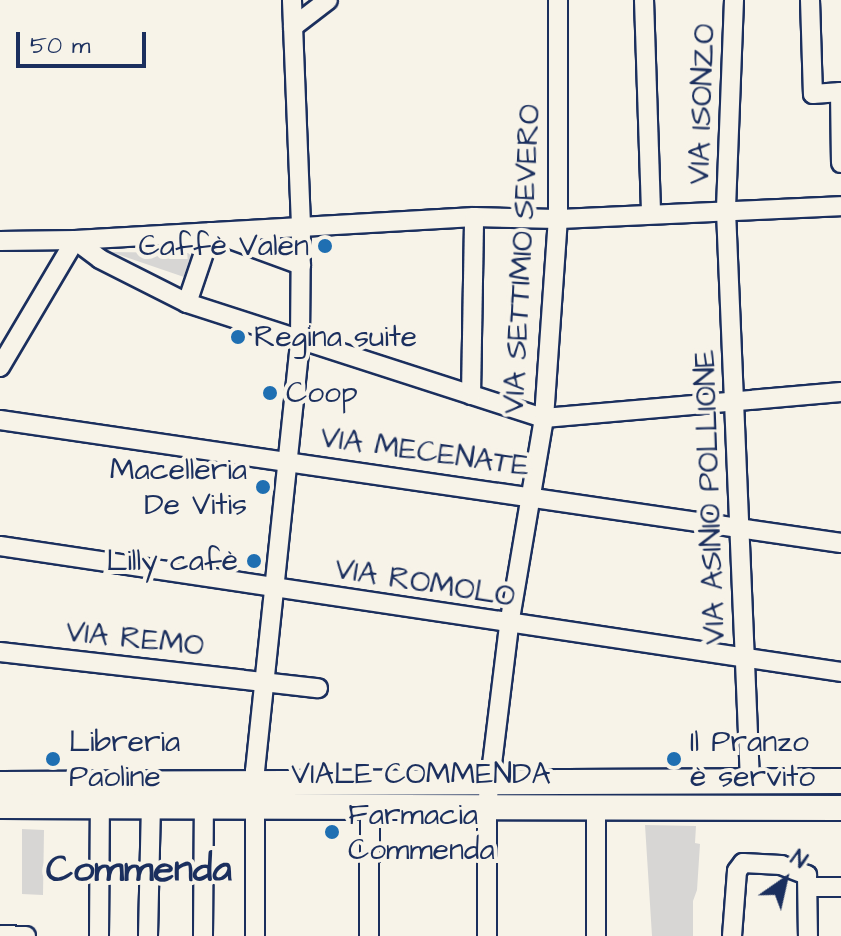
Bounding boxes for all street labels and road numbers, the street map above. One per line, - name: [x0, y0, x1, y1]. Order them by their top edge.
- street label: VIA ISONZO: [681, 23, 723, 185]
- street label: VIA SETTIMIO SEVERO: [496, 103, 548, 415]
- street label: VIA ASINIO POLLIONE: [687, 349, 733, 645]
- street label: VIA MECENATE: [318, 420, 532, 484]
- street label: VIA ROMOLO: [332, 551, 518, 615]
- street label: VIA REMO: [64, 614, 206, 664]
- street label: VIALE COMMENDA: [291, 756, 551, 792]

